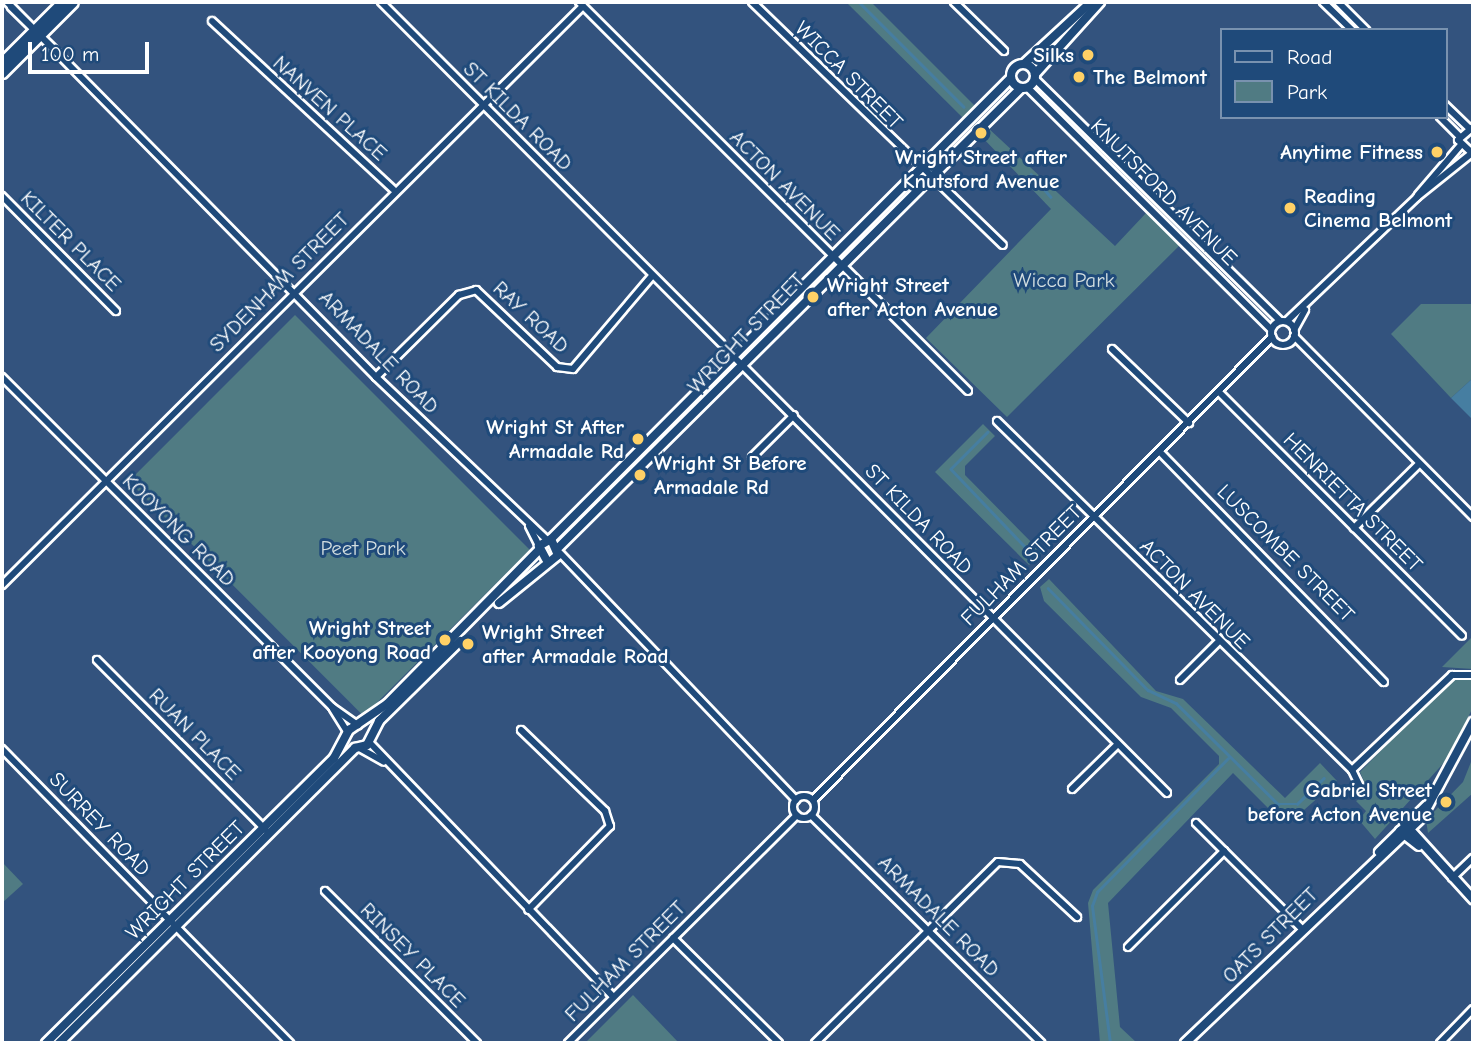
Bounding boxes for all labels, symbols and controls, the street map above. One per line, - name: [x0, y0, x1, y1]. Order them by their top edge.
- street label: WICCA STREET: [790, 16, 908, 134]
- scale bar: [32, 28, 152, 72]
- legend: [1220, 28, 1447, 119]
- text: 100 m: [41, 42, 99, 66]
- place label: Silks: [1033, 42, 1074, 68]
- text: Road: [1287, 45, 1332, 69]
- marker: Silks: [1080, 47, 1096, 63]
- street label: NANVEN PLACE: [268, 50, 392, 166]
- street label: ST KILDA ROAD: [458, 56, 578, 176]
- place label: The Belmont: [1093, 64, 1207, 90]
- marker: The Belmont: [1071, 69, 1087, 85]
- text: Park: [1287, 80, 1327, 104]
- street label: KNUTSFORD AVENUE: [1086, 114, 1242, 270]
- street label: ACTON AVENUE: [725, 125, 845, 245]
- marker: Wright Street after Knutsford Avenue: [973, 125, 989, 141]
- place label: Anytime Fitness: [1280, 139, 1423, 165]
- place label: Wright Street after Knutsford Avenue: [895, 144, 1067, 194]
- marker: Anytime Fitness: [1429, 144, 1445, 160]
- place label: Reading Cinema Belmont: [1304, 183, 1452, 233]
- street label: KILTER PLACE: [16, 186, 126, 296]
- marker: Reading Cinema Belmont: [1282, 200, 1298, 216]
- street label: SYDENHAM STREET: [204, 207, 354, 357]
- street label: WRIGHT STREET: [682, 267, 810, 399]
- park label: Wicca Park: [1013, 267, 1115, 293]
- place label: Wright Street after Acton Avenue: [827, 272, 998, 322]
- street label: RAY ROAD: [488, 276, 574, 358]
- street label: ARMADALE ROAD: [314, 285, 444, 419]
- marker: Wright Street after Acton Avenue: [805, 289, 821, 305]
- place label: Wright St After Armadale Rd: [486, 414, 624, 464]
- street label: HENRIETTA STREET: [1278, 427, 1428, 577]
- marker: Wright St After Armadale Rd: [630, 431, 646, 447]
- place label: Wright St Before Armadale Rd: [654, 450, 807, 500]
- street label: ST KILDA ROAD: [860, 459, 978, 579]
- marker: Wright St Before Armadale Rd: [632, 467, 648, 483]
- street label: KOOYONG ROAD: [117, 468, 241, 592]
- street label: LUSCOMBE STREET: [1212, 479, 1360, 627]
- street label: FULHAM STREET: [955, 499, 1087, 631]
- street label: ACTON AVENUE: [1135, 534, 1255, 654]
- park label: Peet Park: [320, 535, 406, 561]
- place label: Wright Street after Kooyong Road: [252, 615, 431, 665]
- place label: Wright Street after Armadale Road: [482, 619, 669, 669]
- marker: Wright Street after Kooyong Road: [437, 632, 453, 648]
- marker: Wright Street after Armadale Road: [460, 636, 476, 652]
- street label: RUAN PLACE: [144, 683, 246, 785]
- street label: SURREY ROAD: [44, 767, 156, 881]
- place label: Gabriel Street before Acton Avenue: [1247, 777, 1432, 827]
- marker: Gabriel Street before Acton Avenue: [1438, 794, 1454, 810]
- street label: WRIGHT STREET: [120, 815, 250, 945]
- street label: ARMADALE ROAD: [873, 850, 1005, 982]
- street label: OATS STREET: [1217, 882, 1323, 988]
- street label: FULHAM STREET: [559, 895, 691, 1027]
- street label: RINSEY PLACE: [355, 897, 471, 1013]

